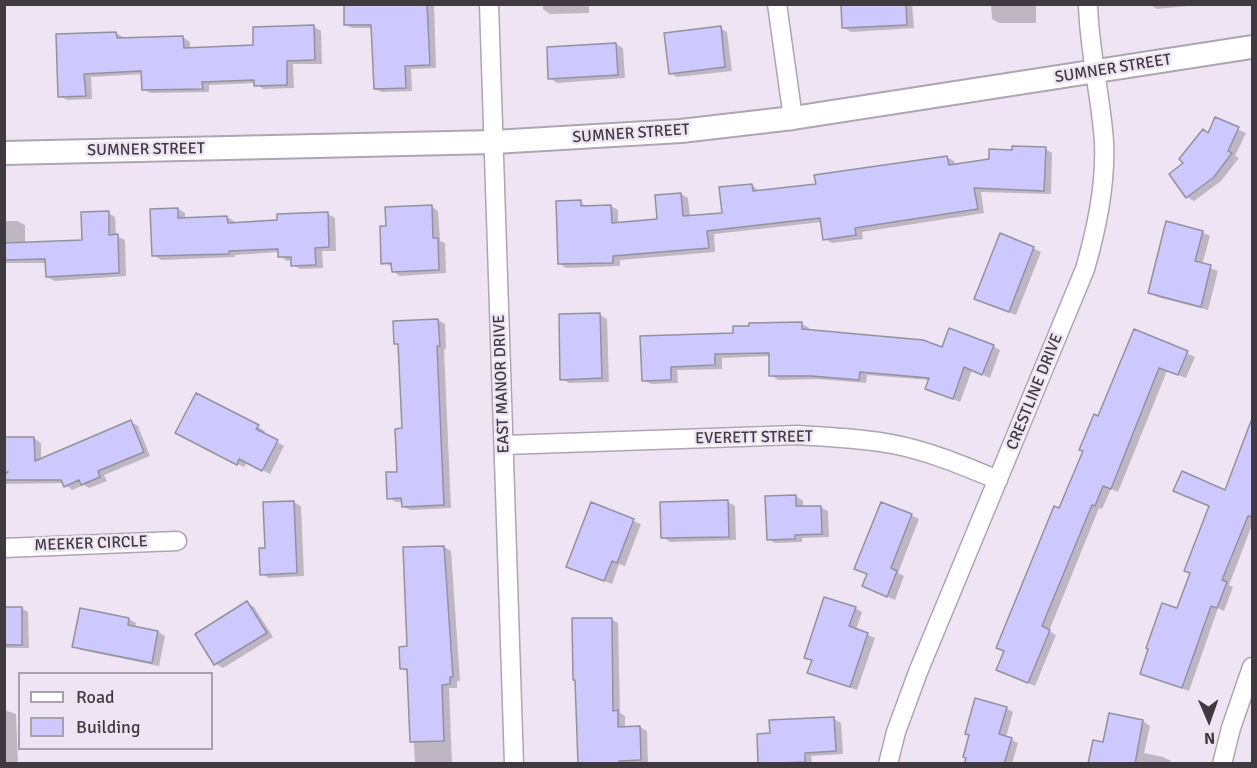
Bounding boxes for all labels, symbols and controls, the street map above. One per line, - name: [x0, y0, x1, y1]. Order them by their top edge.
- street label: SUMNER STREET: [1054, 50, 1172, 88]
- street label: SUMNER STREET: [572, 120, 690, 148]
- street label: SUMNER STREET: [87, 139, 205, 161]
- street label: EAST MANOR DRIVE: [490, 314, 514, 454]
- street label: CRESTLINE DRIVE: [1003, 331, 1067, 453]
- street label: EVERETT STREET: [695, 427, 813, 449]
- street label: MEEKER CIRCLE: [34, 532, 148, 556]
- legend: [18, 672, 213, 750]
- text: Road: [76, 686, 115, 708]
- north arrow: [1179, 690, 1239, 750]
- text: Building: [76, 716, 140, 738]
- text: N: [1204, 728, 1216, 748]

